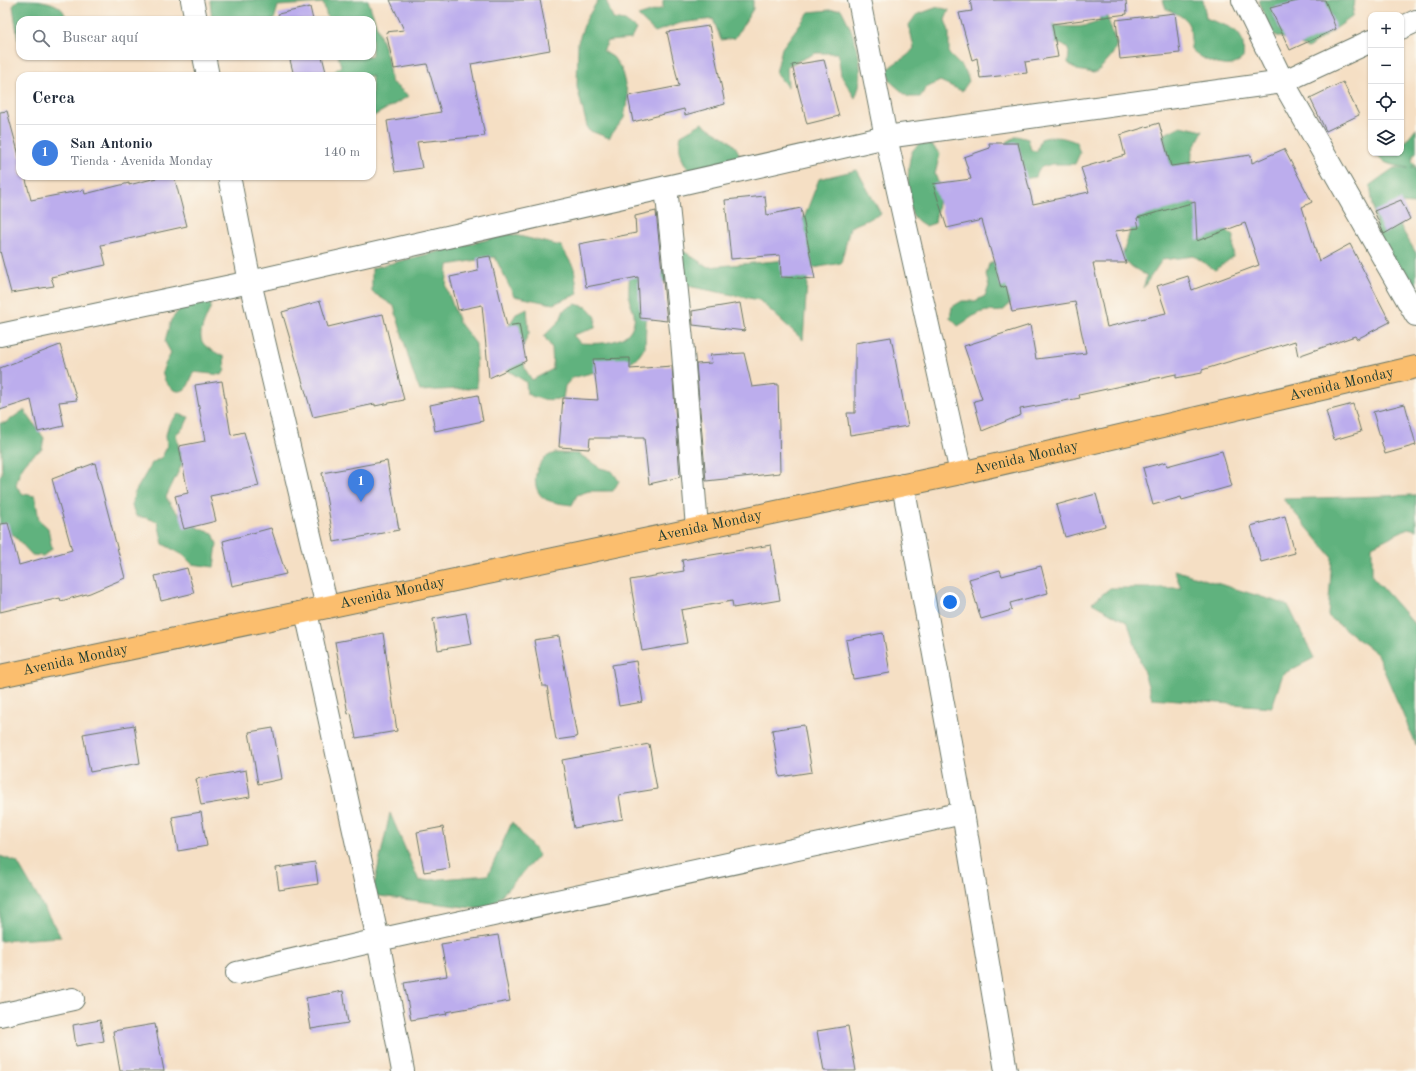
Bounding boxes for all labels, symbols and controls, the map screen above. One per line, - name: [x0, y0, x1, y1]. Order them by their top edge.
- map controls: [1368, 12, 1404, 156]
- button: +: [1368, 12, 1404, 48]
- search box: [16, 16, 376, 60]
- icon: search: [30, 27, 52, 49]
- text: Buscar aquí: [62, 31, 138, 46]
- button: −: [1368, 48, 1404, 84]
- button: locate: [1368, 84, 1404, 120]
- text: Cerca: [32, 90, 75, 107]
- button: layers: [1368, 120, 1404, 156]
- text: San Antonio: [70, 137, 152, 152]
- text: 1: [41, 146, 49, 159]
- text: 140 m: [323, 146, 360, 159]
- text: Tienda · Avenida Monday: [70, 155, 213, 168]
- street label: Avenida Monday: [1288, 365, 1396, 404]
- street label: Avenida Monday: [972, 438, 1080, 477]
- pin: 1: [348, 469, 374, 502]
- street label: Avenida Monday: [655, 508, 763, 545]
- street label: Avenida Monday: [338, 575, 446, 612]
- your location: [940, 592, 960, 612]
- street label: Avenida Monday: [21, 642, 129, 679]

